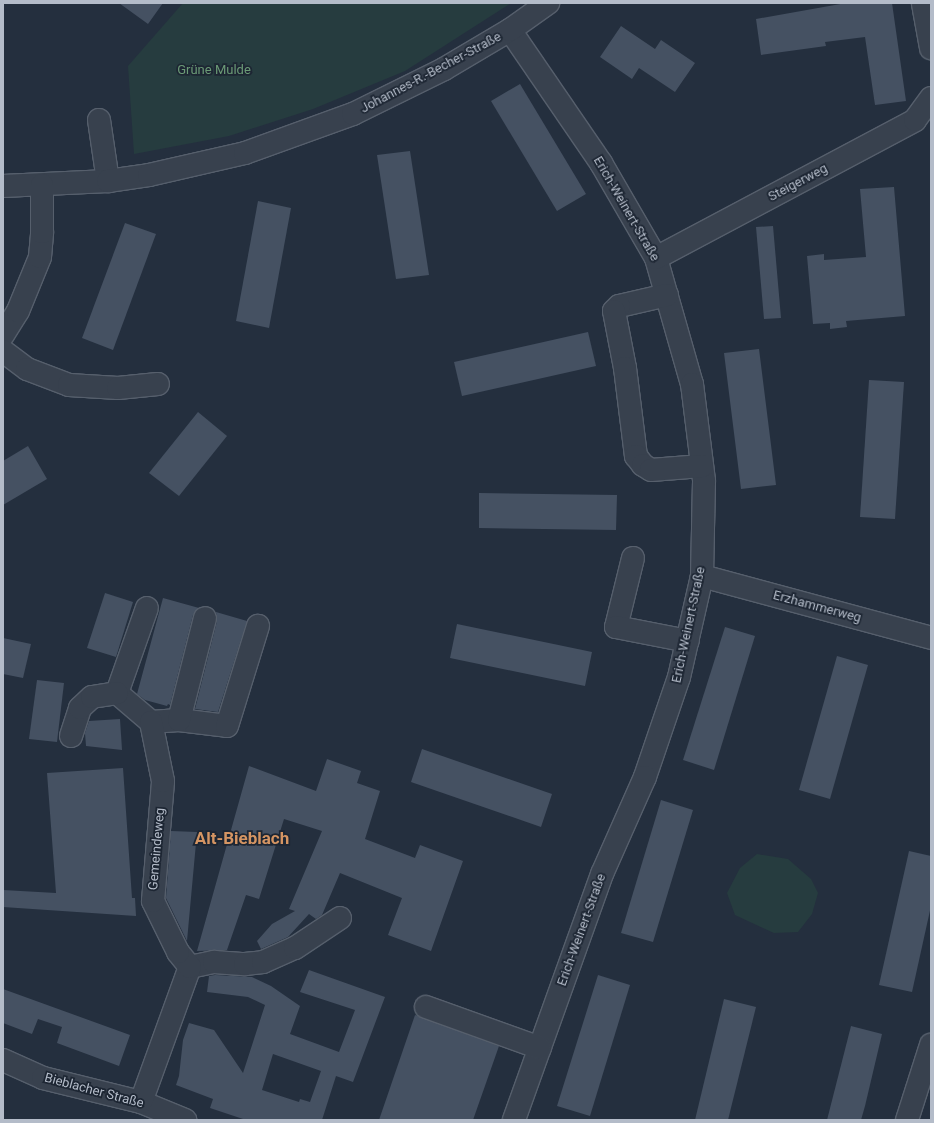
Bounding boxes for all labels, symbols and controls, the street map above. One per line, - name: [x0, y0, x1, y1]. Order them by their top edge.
- street label: Johannes-R.-Becher-Straße: [358, 29, 504, 117]
- park label: Grüne Mulde: [177, 62, 251, 78]
- street label: Erich-Weinert-Straße: [590, 154, 662, 264]
- street label: Steigerweg: [766, 161, 830, 205]
- street label: Erich-Weinert-Straße: [669, 565, 709, 685]
- street label: Erzhammerweg: [771, 588, 863, 626]
- street label: Gemeindeweg: [146, 807, 168, 891]
- district label: Alt-Bieblach: [195, 829, 289, 849]
- street label: Erich-Weinert-Straße: [554, 872, 610, 988]
- street label: Bieblacher Straße: [43, 1070, 145, 1112]

